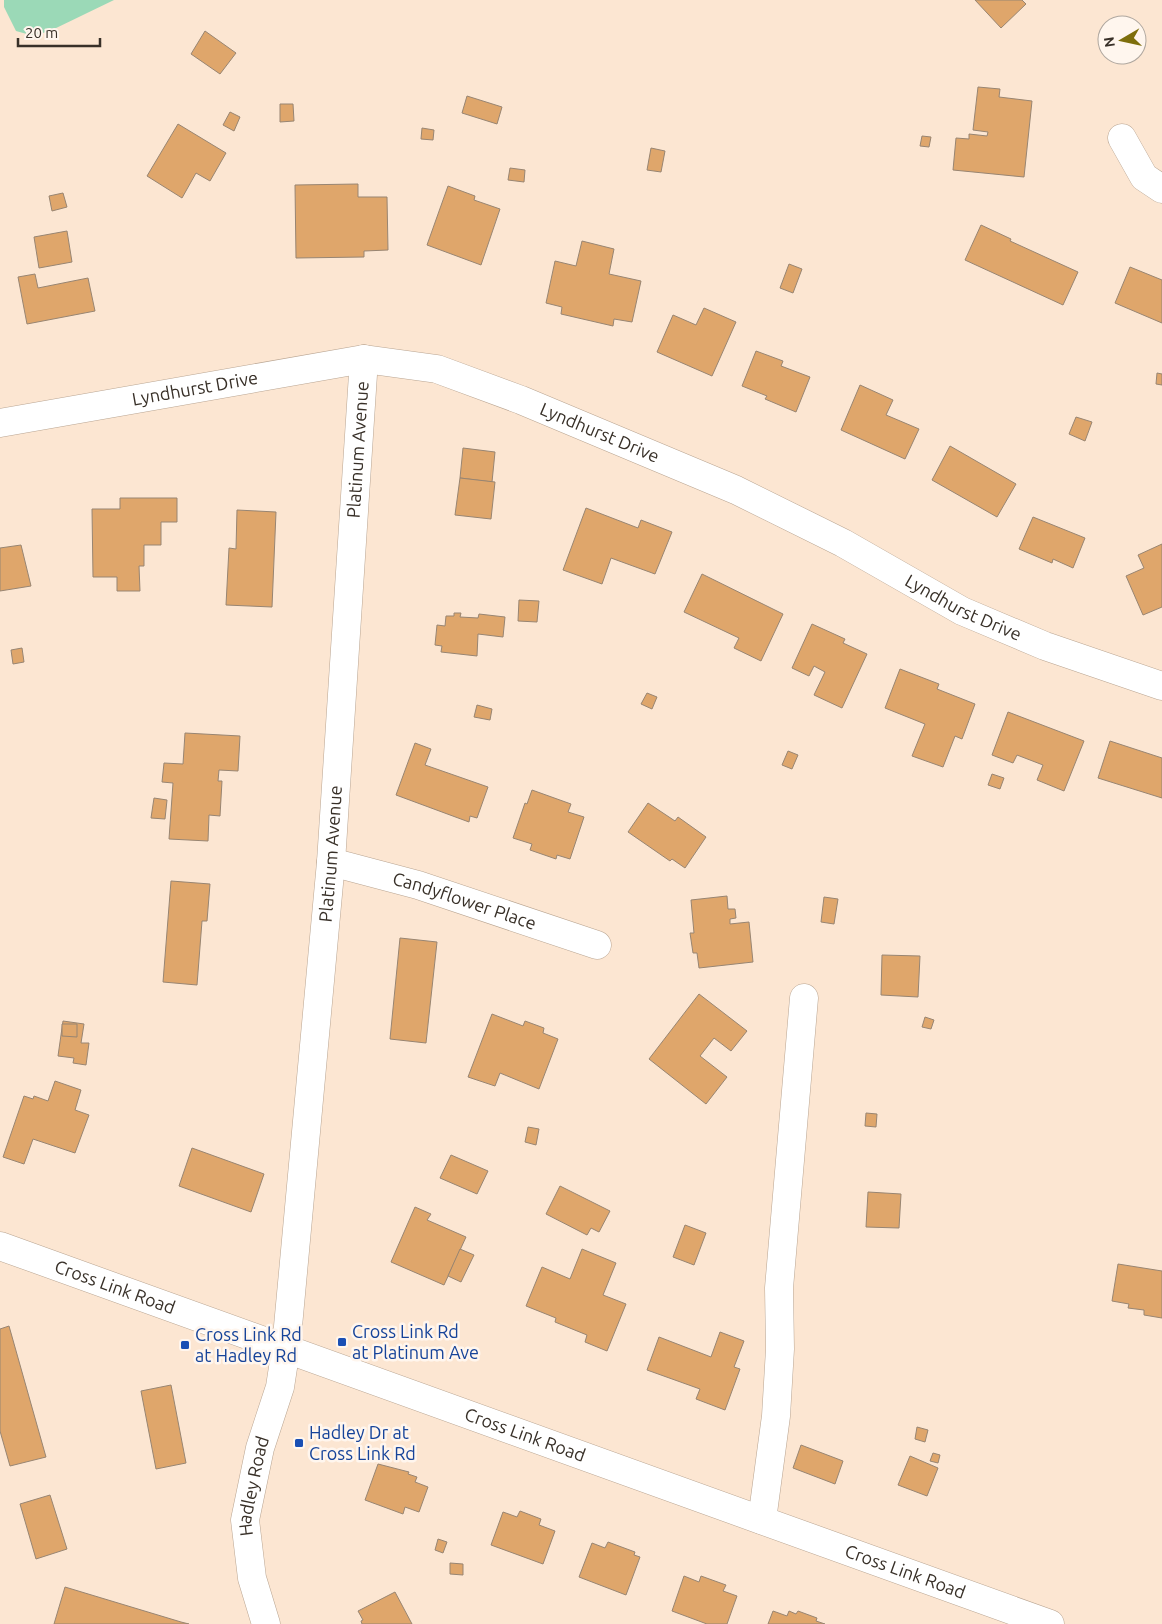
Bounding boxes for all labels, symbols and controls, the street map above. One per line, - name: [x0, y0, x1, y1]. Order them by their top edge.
- scale bar: [18, 15, 100, 47]
- north arrow: [1097, 15, 1147, 65]
- text: 20 m: [25, 24, 58, 41]
- text: N: [1100, 36, 1118, 48]
- street label: Lyndhurst Drive: [130, 367, 259, 409]
- street label: Platinum Avenue: [343, 381, 372, 519]
- street label: Lyndhurst Drive: [537, 398, 663, 466]
- street label: Lyndhurst Drive: [902, 570, 1025, 644]
- street label: Platinum Avenue: [314, 785, 345, 923]
- street label: Candyflower Place: [391, 868, 539, 933]
- street label: Cross Link Road: [52, 1256, 178, 1317]
- place label: Cross Link Rd at Platinum Ave: [352, 1321, 479, 1362]
- place label: Cross Link Rd at Hadley Rd: [195, 1324, 302, 1365]
- marker: Cross Link Rd at Platinum Ave: [336, 1336, 348, 1348]
- marker: Cross Link Rd at Hadley Rd: [179, 1339, 191, 1351]
- street label: Cross Link Road: [462, 1403, 588, 1465]
- place label: Hadley Dr at Cross Link Rd: [309, 1422, 416, 1463]
- street label: Hadley Road: [233, 1434, 272, 1537]
- marker: Hadley Dr at Cross Link Rd: [293, 1437, 305, 1449]
- street label: Cross Link Road: [842, 1540, 968, 1602]

